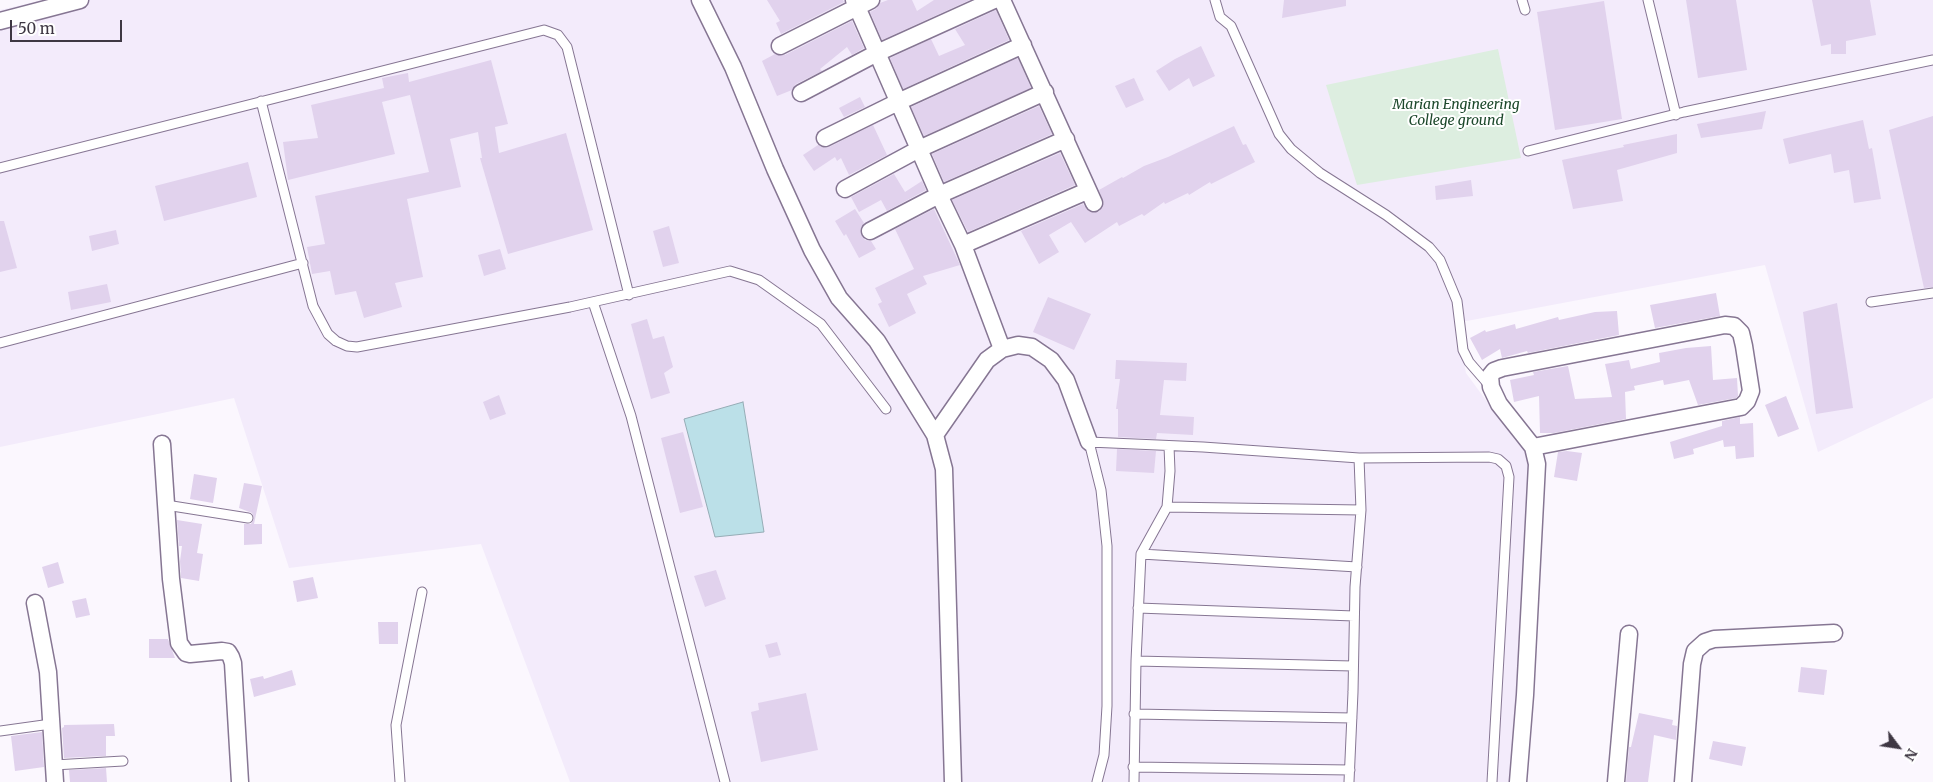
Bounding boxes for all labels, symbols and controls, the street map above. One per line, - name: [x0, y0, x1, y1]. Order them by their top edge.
- scale bar: [12, 10, 125, 42]
- text: 50 m: [18, 19, 55, 38]
- park label: Marian Engineering College ground: [1392, 97, 1520, 130]
- north arrow: [1873, 722, 1923, 772]
- text: N: [1900, 745, 1921, 764]

